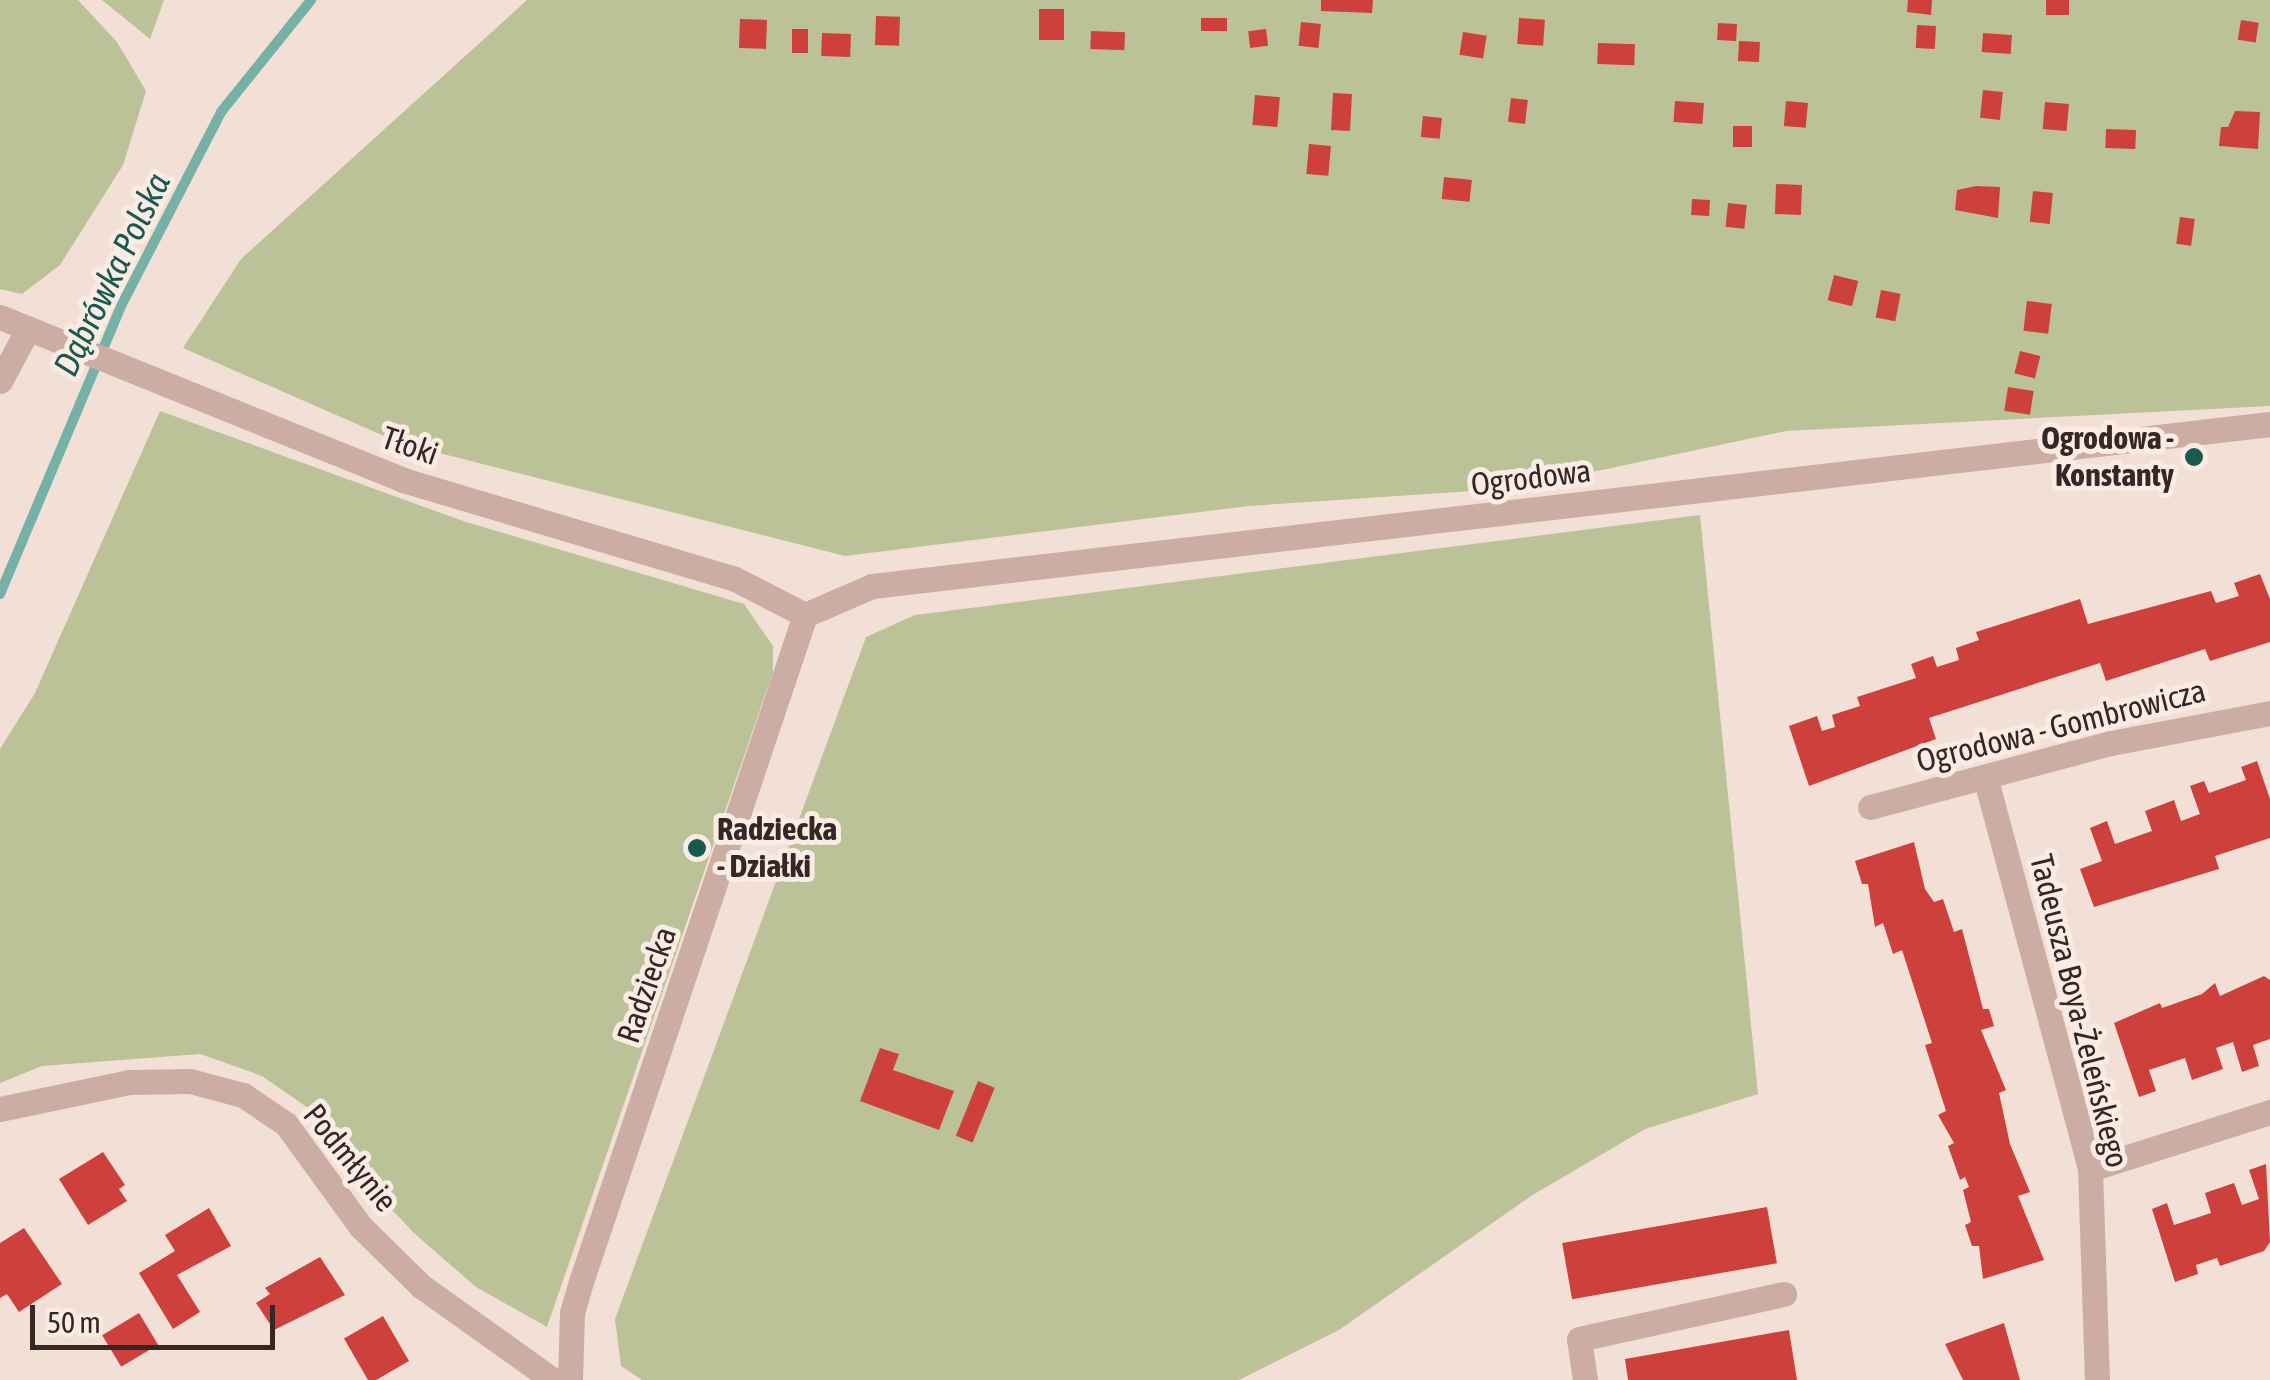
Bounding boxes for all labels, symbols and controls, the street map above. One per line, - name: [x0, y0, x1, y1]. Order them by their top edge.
- water label: Dąbrówka Polska: [44, 166, 178, 382]
- street label: Tłoki: [377, 419, 443, 473]
- place label: Ogrodowa - Konstanty: [2041, 420, 2174, 495]
- marker: Ogrodowa - Konstanty: [2183, 446, 2205, 468]
- street label: Ogrodowa: [1469, 452, 1593, 504]
- street label: Ogrodowa - Gombrowicza: [1913, 672, 2209, 780]
- place label: Radziecka - Działki: [717, 811, 837, 886]
- marker: Radziecka - Działki: [686, 837, 708, 859]
- street label: Tadeusza Boya-Żeleńskiego: [2022, 851, 2136, 1171]
- street label: Radziecka: [609, 922, 685, 1048]
- street label: Podmłynie: [295, 1096, 405, 1220]
- scale bar: [35, 1285, 280, 1347]
- text: 50 m: [47, 1305, 101, 1339]

